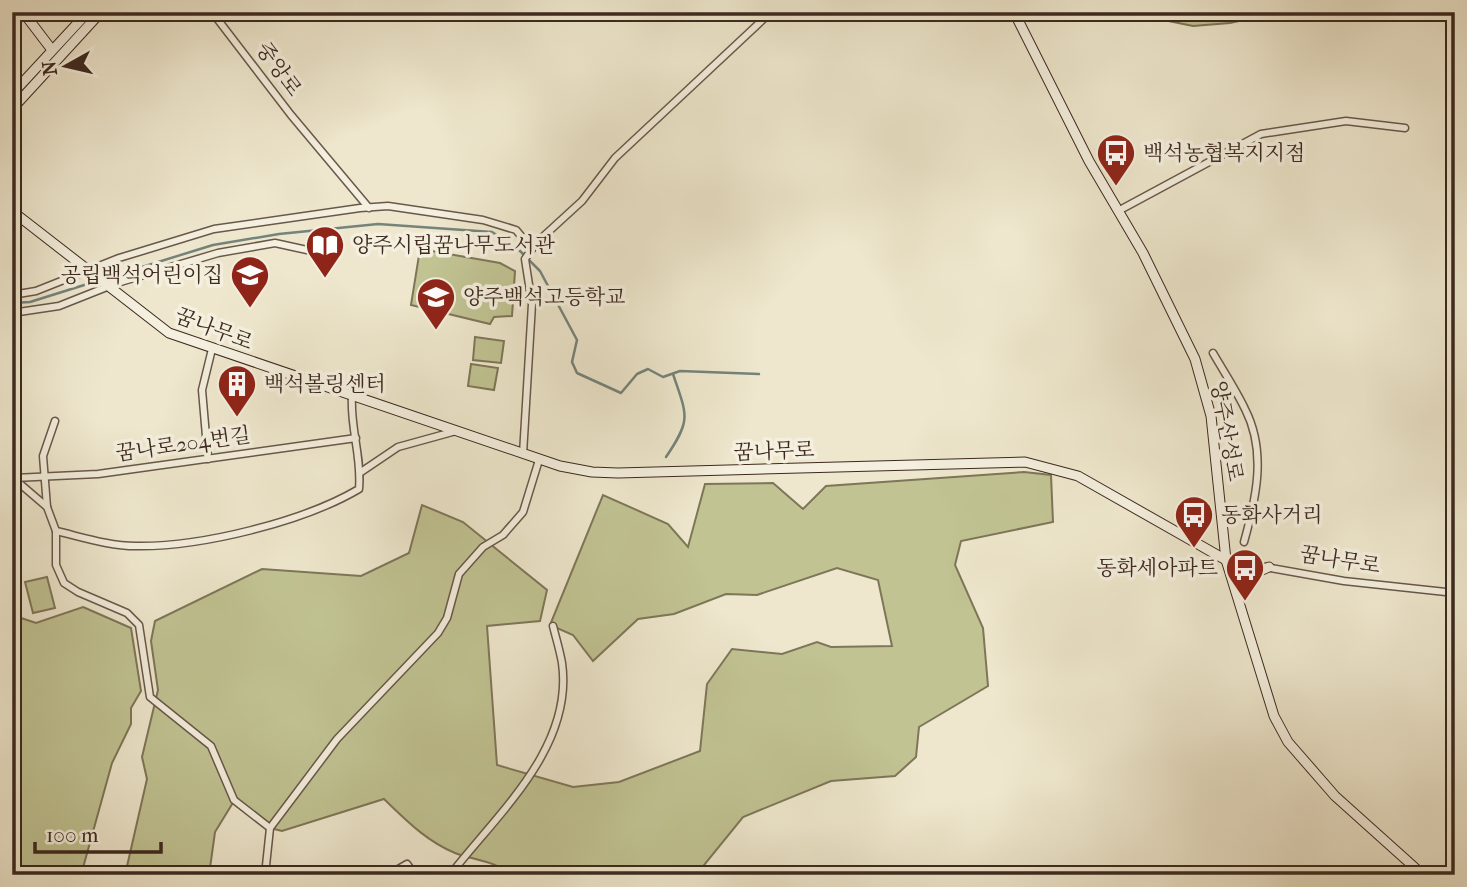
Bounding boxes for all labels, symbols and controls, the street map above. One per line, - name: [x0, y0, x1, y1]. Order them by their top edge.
- north arrow: [32, 32, 102, 102]
- street label: 중앙로: [251, 37, 307, 101]
- text: N: [38, 59, 62, 77]
- bus stop icon: 백석농협복지지점: [1095, 132, 1137, 187]
- place label: 백석농협복지지점: [1143, 141, 1305, 165]
- library icon: 양주시립꿈나무도서관: [304, 224, 346, 279]
- place label: 양주시립꿈나무도서관: [352, 233, 556, 257]
- school or university icon: 공립백석어린이집: [229, 254, 271, 309]
- place label: 공립백석어린이집: [61, 263, 223, 287]
- school or university icon: 양주백석고등학교: [415, 276, 457, 331]
- place label: 양주백석고등학교: [463, 285, 625, 309]
- street label: 꿈나무로: [172, 303, 256, 355]
- building icon: 백석볼링센터: [216, 363, 258, 418]
- place label: 백석볼링센터: [264, 372, 386, 396]
- street label: 양주산성로: [1206, 379, 1248, 483]
- street label: 꿈나로204번길: [114, 423, 252, 465]
- street label: 꿈나무로: [733, 438, 815, 464]
- bus stop icon: 동화사거리: [1173, 494, 1215, 549]
- place label: 동화사거리: [1221, 503, 1322, 527]
- street label: 꿈나무로: [1298, 542, 1382, 578]
- bus stop icon: 동화세아파트: [1224, 547, 1266, 602]
- place label: 동화세아파트: [1096, 556, 1218, 580]
- scale bar: [35, 810, 161, 854]
- text: 100 m: [46, 823, 99, 847]

